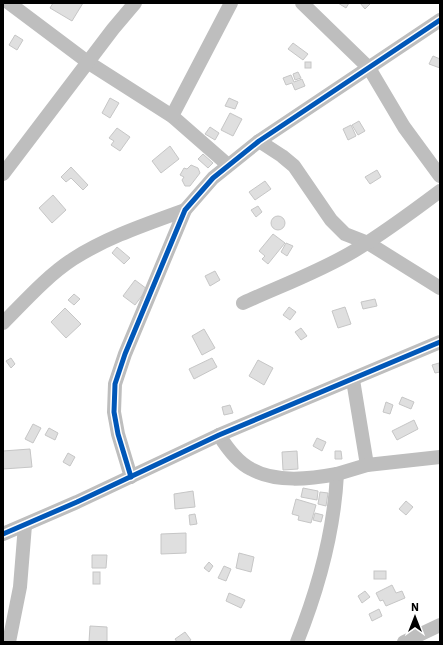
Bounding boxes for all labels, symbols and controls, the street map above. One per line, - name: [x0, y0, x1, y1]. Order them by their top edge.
- north arrow: [395, 597, 435, 637]
- text: N: [411, 600, 419, 614]

